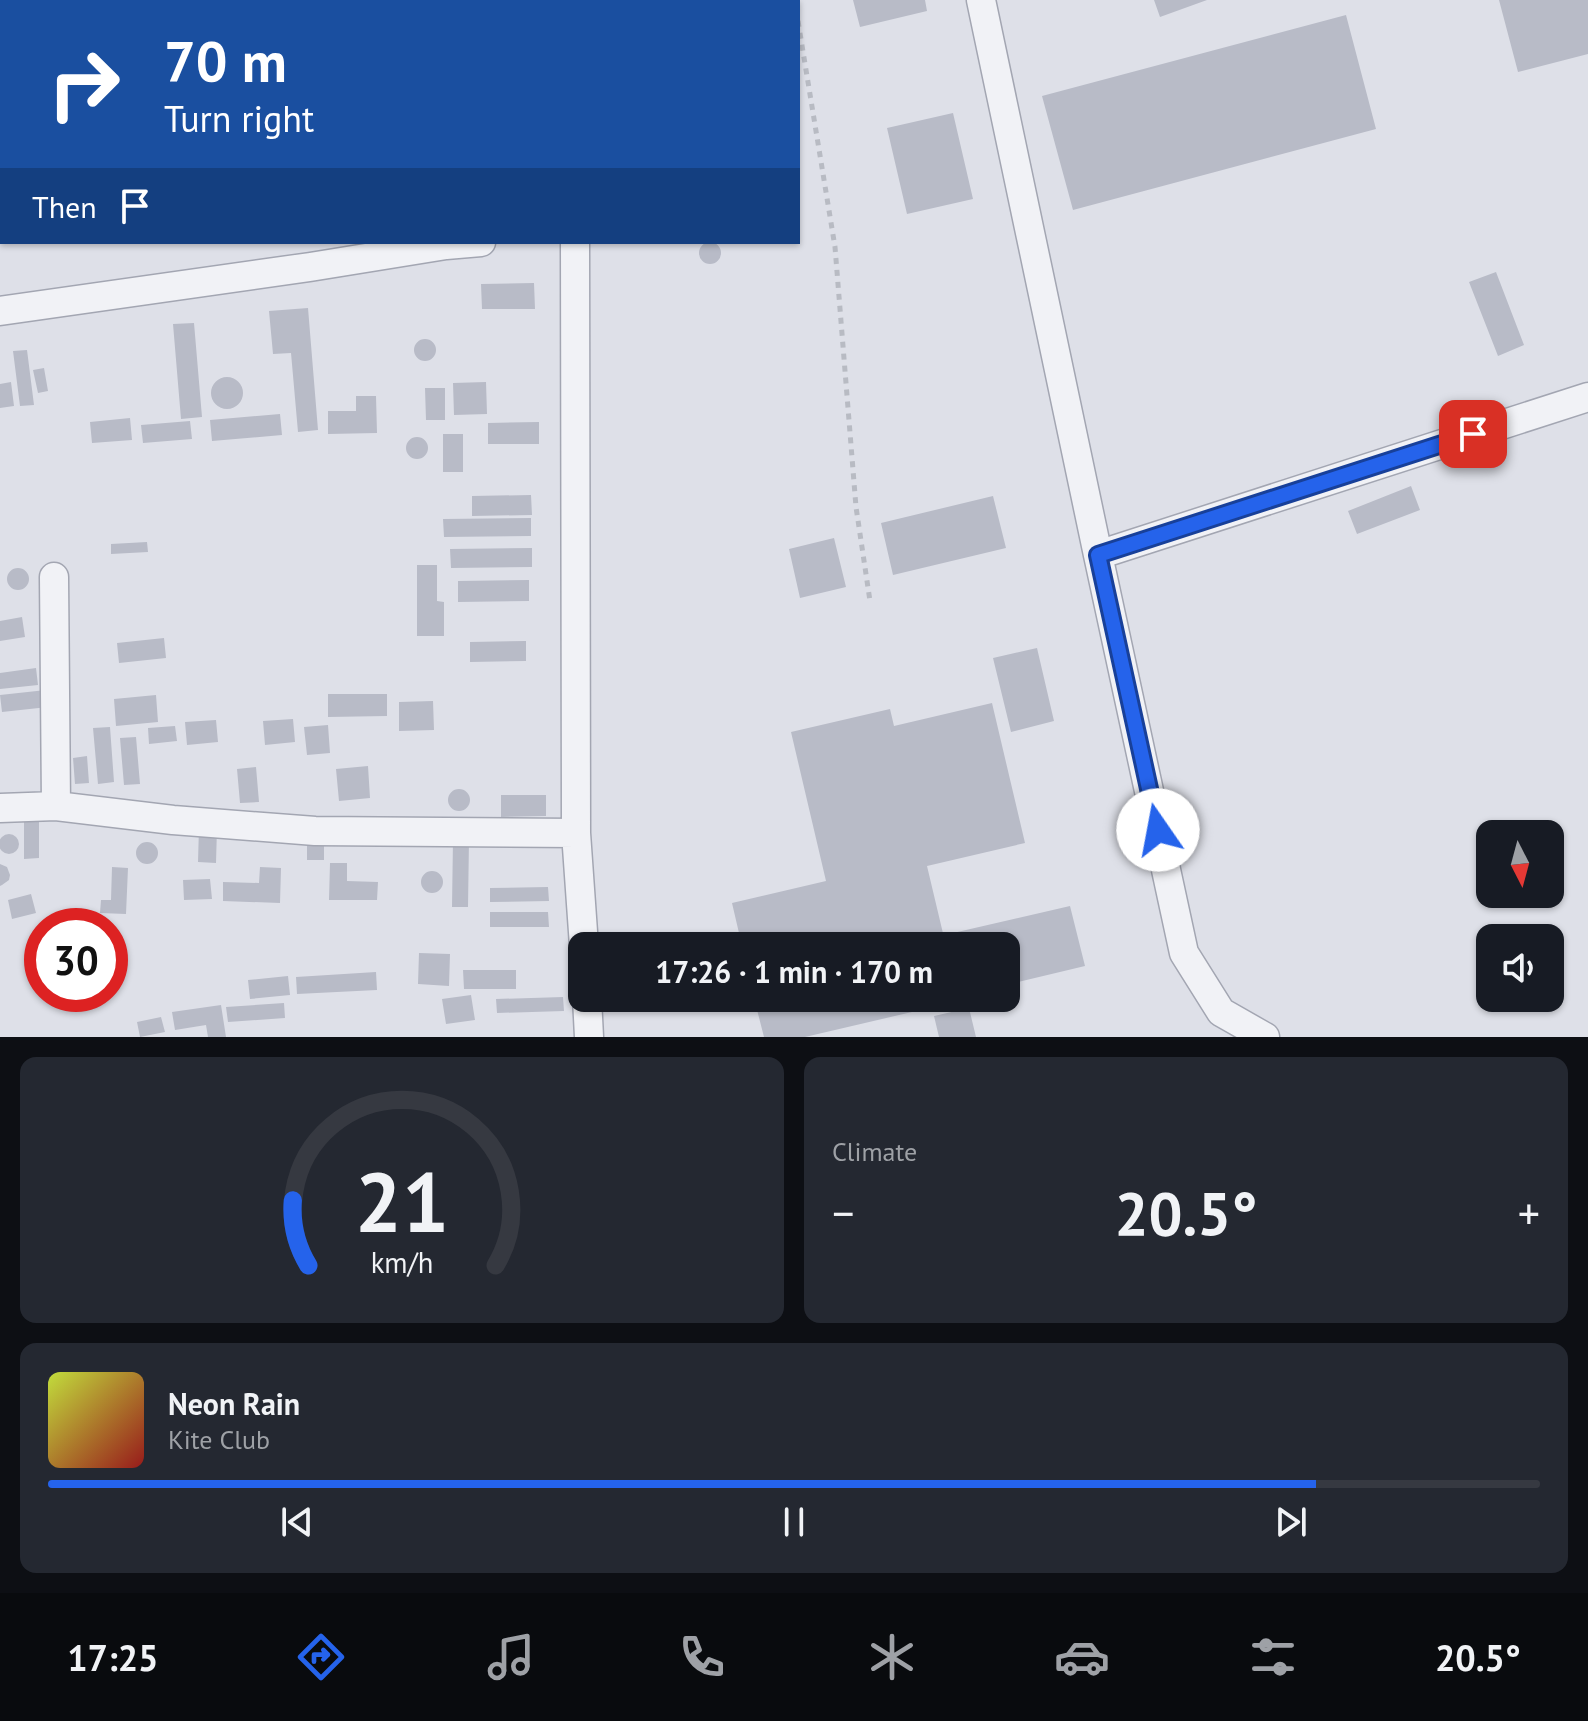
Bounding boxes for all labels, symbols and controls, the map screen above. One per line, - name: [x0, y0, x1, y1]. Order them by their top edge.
- text: 70 m: [164, 25, 287, 97]
- icon: right: [32, 32, 136, 136]
- text: Turn right: [164, 95, 314, 142]
- icon: arrive: [113, 184, 157, 228]
- text: Then: [32, 187, 97, 226]
- pin: [1439, 400, 1507, 468]
- icon: arrive: [1451, 412, 1495, 456]
- position arrow: [1116, 788, 1200, 872]
- north arrow: [1476, 820, 1564, 908]
- map controls: [1476, 820, 1564, 1012]
- speed limit sign: 30: [24, 908, 128, 1012]
- button: sound: [1476, 924, 1564, 1012]
- text: 17:26 · 1 min · 170 m: [655, 952, 933, 991]
- text: Climate: [832, 1135, 917, 1168]
- text: 21: [355, 1147, 449, 1255]
- text: 20.5°: [1114, 1174, 1258, 1252]
- text: −: [832, 1184, 854, 1241]
- text: +: [1518, 1184, 1540, 1241]
- text: km/h: [371, 1244, 433, 1281]
- text: Neon Rain: [168, 1384, 300, 1423]
- text: Kite Club: [168, 1423, 270, 1456]
- icon: previous: [275, 1500, 319, 1544]
- icon: pause: [772, 1500, 816, 1544]
- icon: next: [1269, 1500, 1313, 1544]
- icon: directions: [293, 1629, 349, 1685]
- icon: music: [483, 1629, 539, 1685]
- icon: phone: [674, 1629, 730, 1685]
- icon: climate: [864, 1629, 920, 1685]
- icon: car: [1054, 1629, 1110, 1685]
- icon: filters: [1245, 1629, 1301, 1685]
- text: 17:25: [67, 1634, 159, 1681]
- text: 20.5°: [1435, 1634, 1521, 1681]

